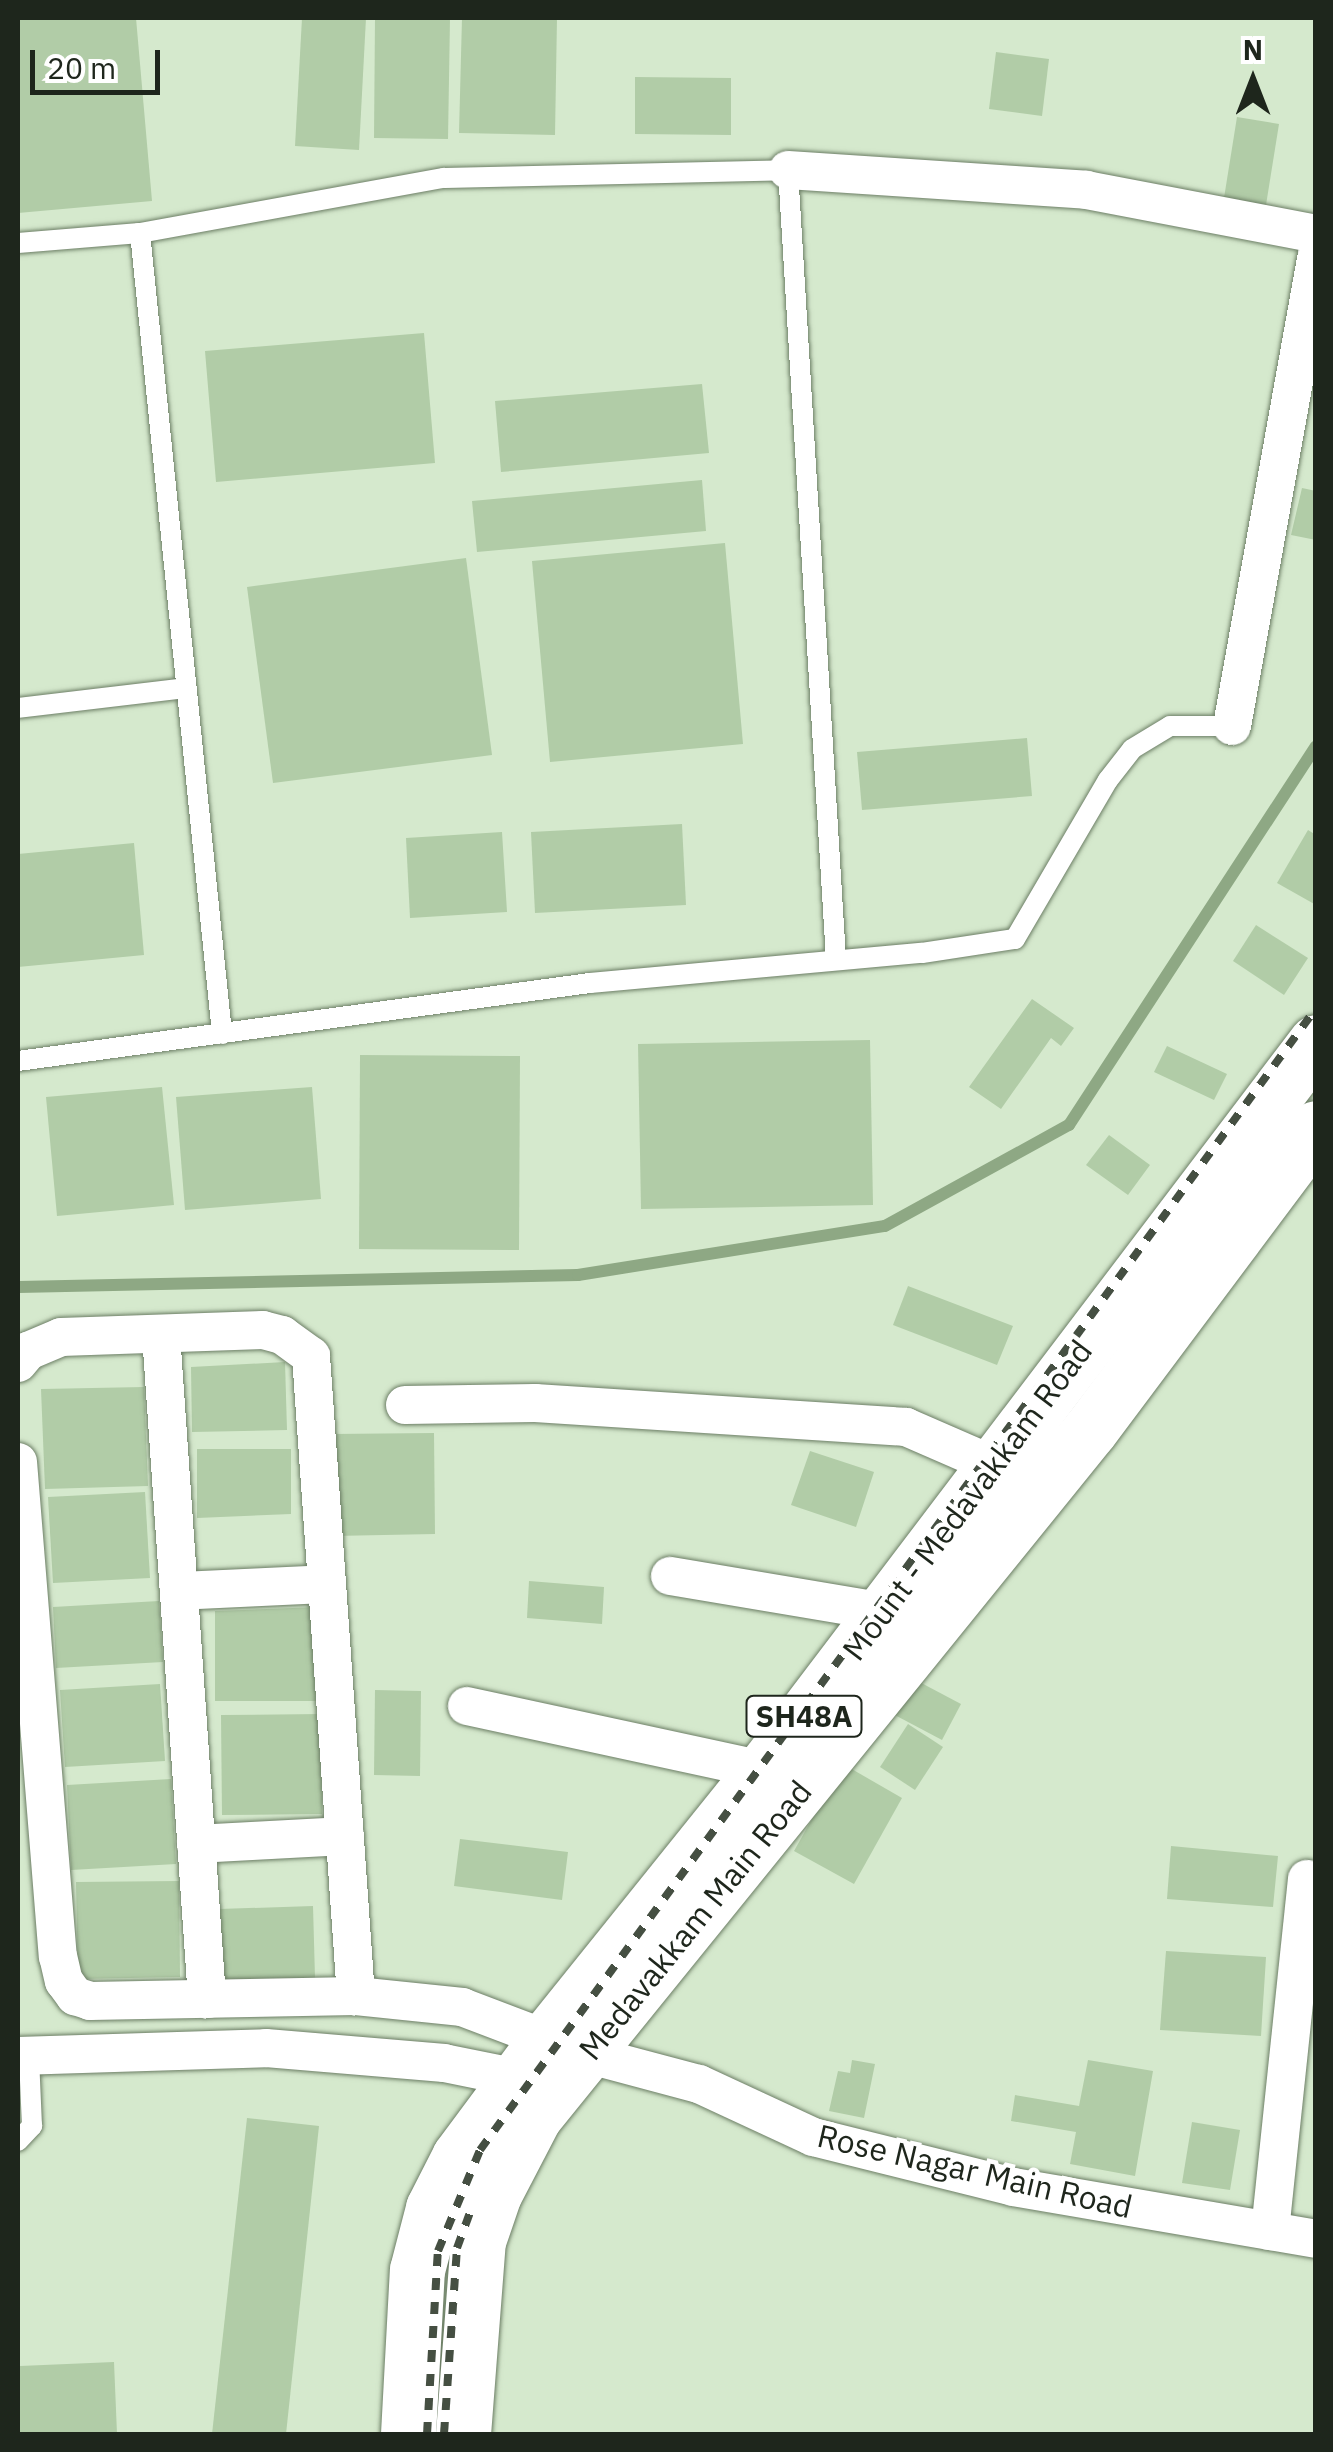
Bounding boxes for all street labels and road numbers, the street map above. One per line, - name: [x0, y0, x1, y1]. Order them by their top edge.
- street label: Mount - Medavakkam Road: [834, 1332, 1100, 1668]
- road number: SH48A: [744, 1691, 864, 1741]
- street label: Medavakkam Main Road: [571, 1773, 819, 2067]
- street label: Rose Nagar Main Road: [814, 2116, 1136, 2226]

